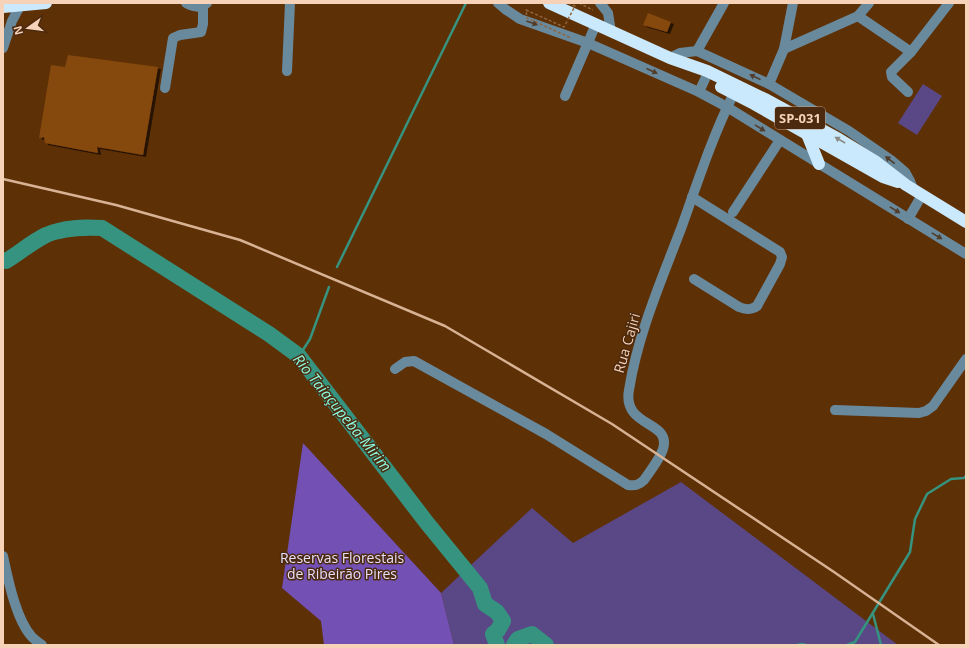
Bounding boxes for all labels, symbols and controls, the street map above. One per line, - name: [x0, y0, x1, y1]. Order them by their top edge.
- north arrow: [8, 8, 48, 48]
- one-way arrow: [526, 20, 538, 26]
- text: N: [9, 24, 26, 37]
- one-way arrow: [646, 68, 658, 75]
- one-way arrow: [749, 74, 761, 81]
- road number: SP-031: [775, 107, 825, 129]
- one-way arrow: [754, 124, 766, 131]
- one-way arrow: [834, 137, 846, 144]
- one-way arrow: [884, 155, 895, 164]
- one-way arrow: [889, 207, 901, 214]
- one-way arrow: [931, 233, 943, 240]
- street label: Rua Cajiri: [609, 311, 644, 375]
- water label: Rio Taiaçupeba-Mirim: [289, 350, 396, 475]
- park label: Reservas Florestais de Ribeirão Pires: [280, 548, 404, 583]

